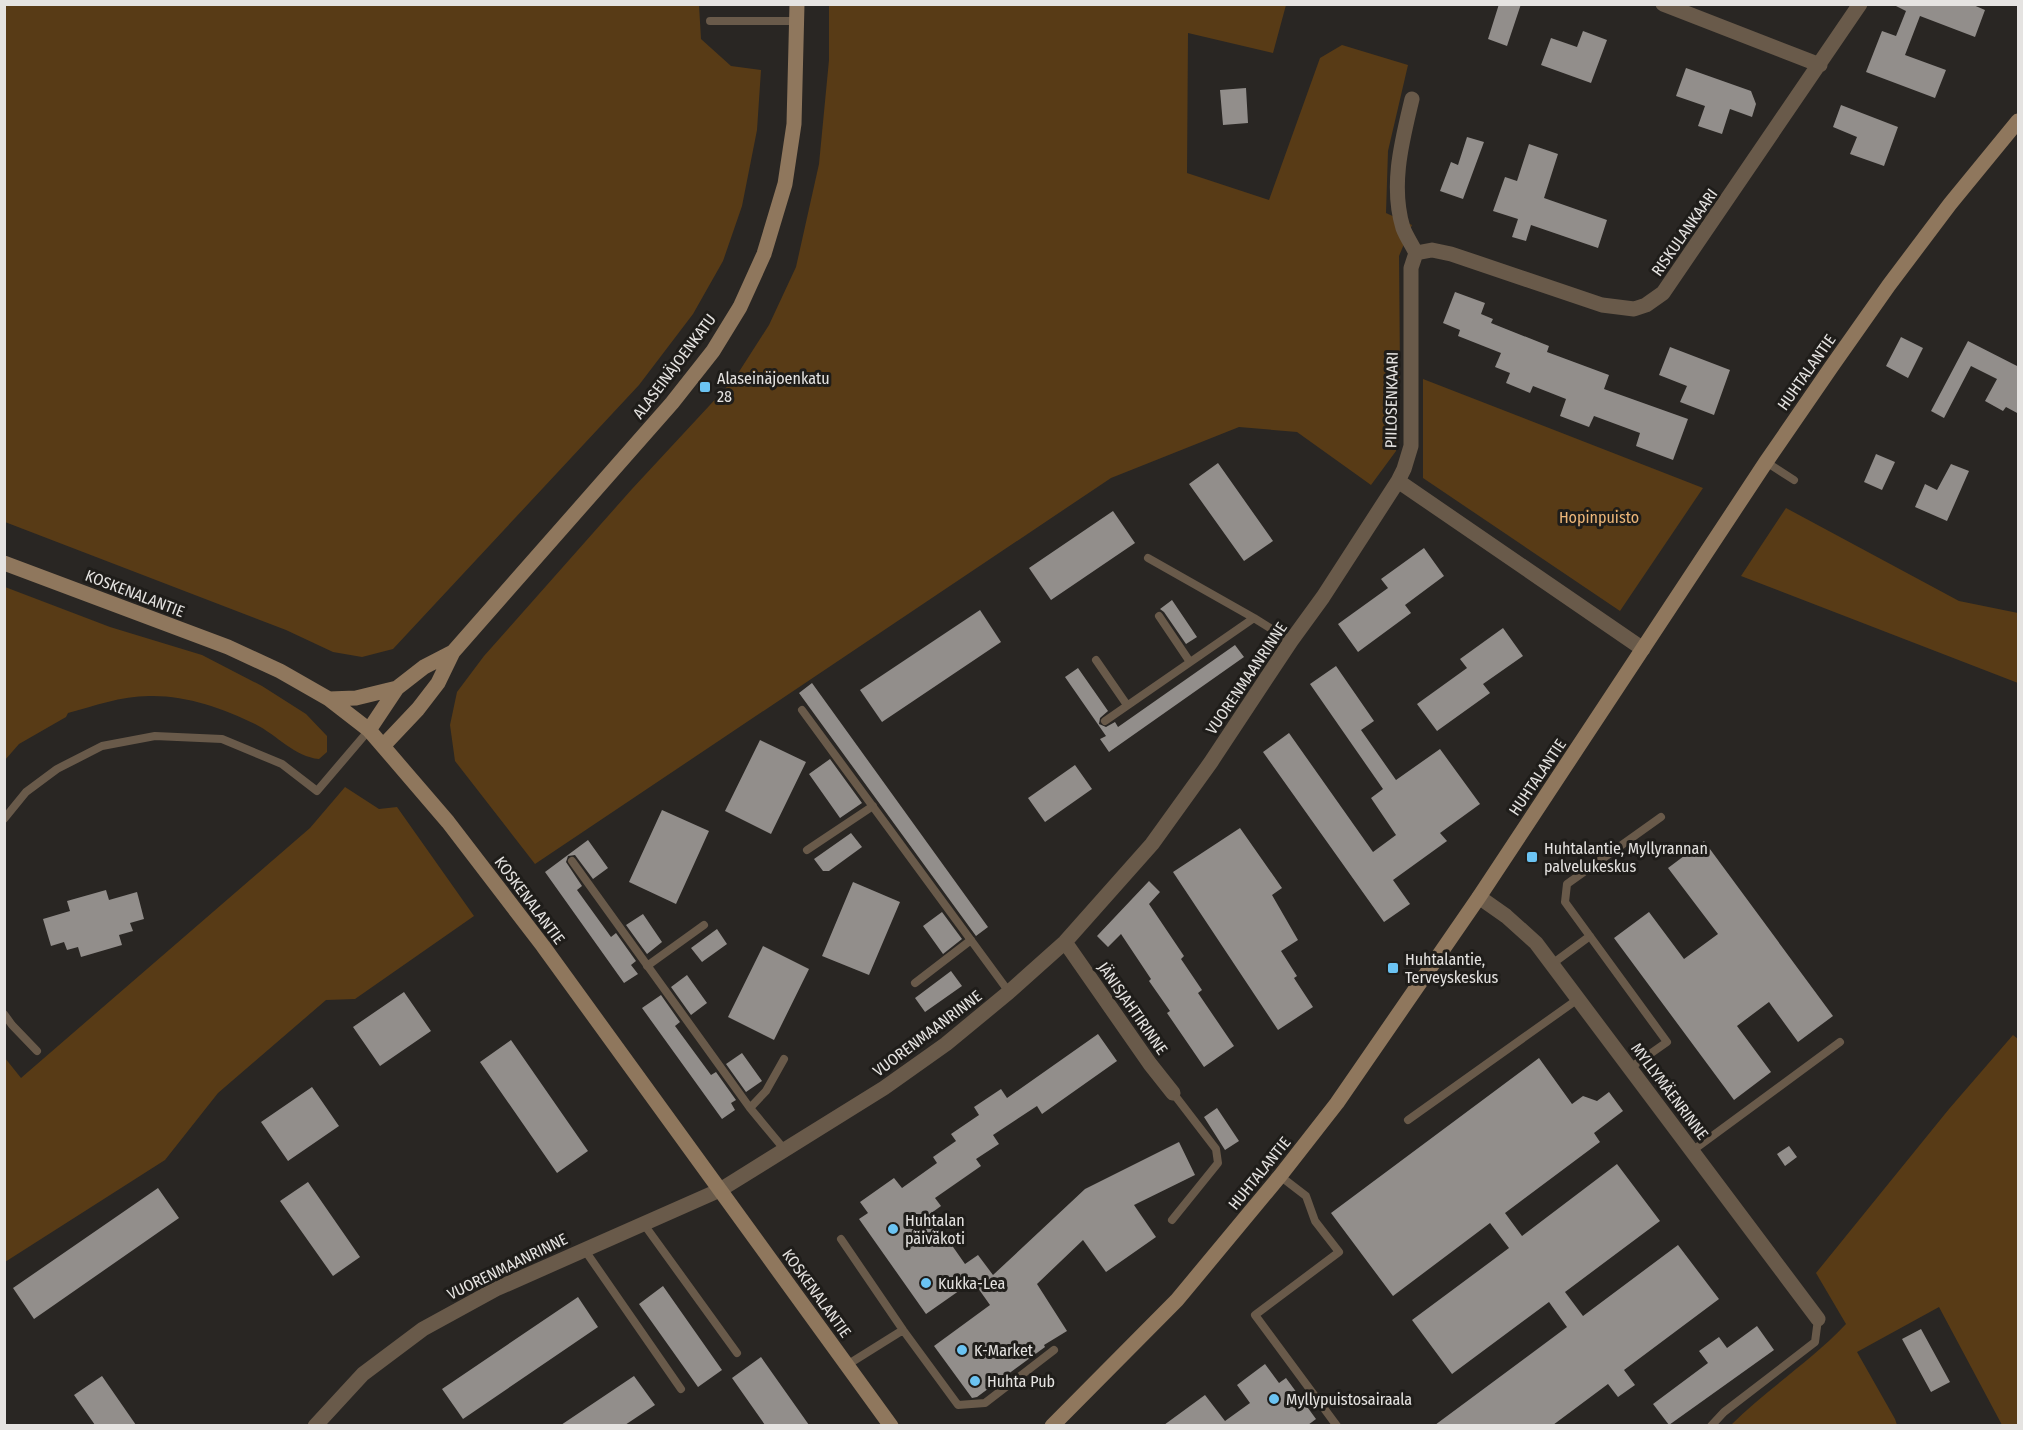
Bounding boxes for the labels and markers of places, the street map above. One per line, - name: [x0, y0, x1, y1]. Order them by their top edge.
- place label: Alaseinäjoenkatu 28: [717, 369, 830, 406]
- marker: Alaseinäjoenkatu 28: [698, 380, 712, 394]
- place label: Huhtalantie, Myllyrannan palvelukeskus: [1544, 839, 1708, 876]
- marker: Huhtalantie, Myllyrannan palvelukeskus: [1525, 850, 1539, 864]
- place label: Huhtalantie, Terveyskeskus: [1405, 950, 1499, 987]
- marker: Huhtalantie, Terveyskeskus: [1386, 961, 1400, 975]
- place label: Huhtalan päiväkoti: [905, 1211, 965, 1248]
- marker: Huhtalan päiväkoti: [886, 1222, 900, 1236]
- place label: Kukka-Lea: [938, 1274, 1005, 1293]
- marker: Kukka-Lea: [919, 1276, 933, 1290]
- place label: K-Market: [974, 1341, 1034, 1360]
- marker: K-Market: [955, 1343, 969, 1357]
- place label: Huhta Pub: [987, 1372, 1055, 1391]
- marker: Huhta Pub: [968, 1374, 982, 1388]
- place label: Myllypuistosairaala: [1286, 1390, 1412, 1409]
- marker: Myllypuistosairaala: [1267, 1392, 1281, 1406]

